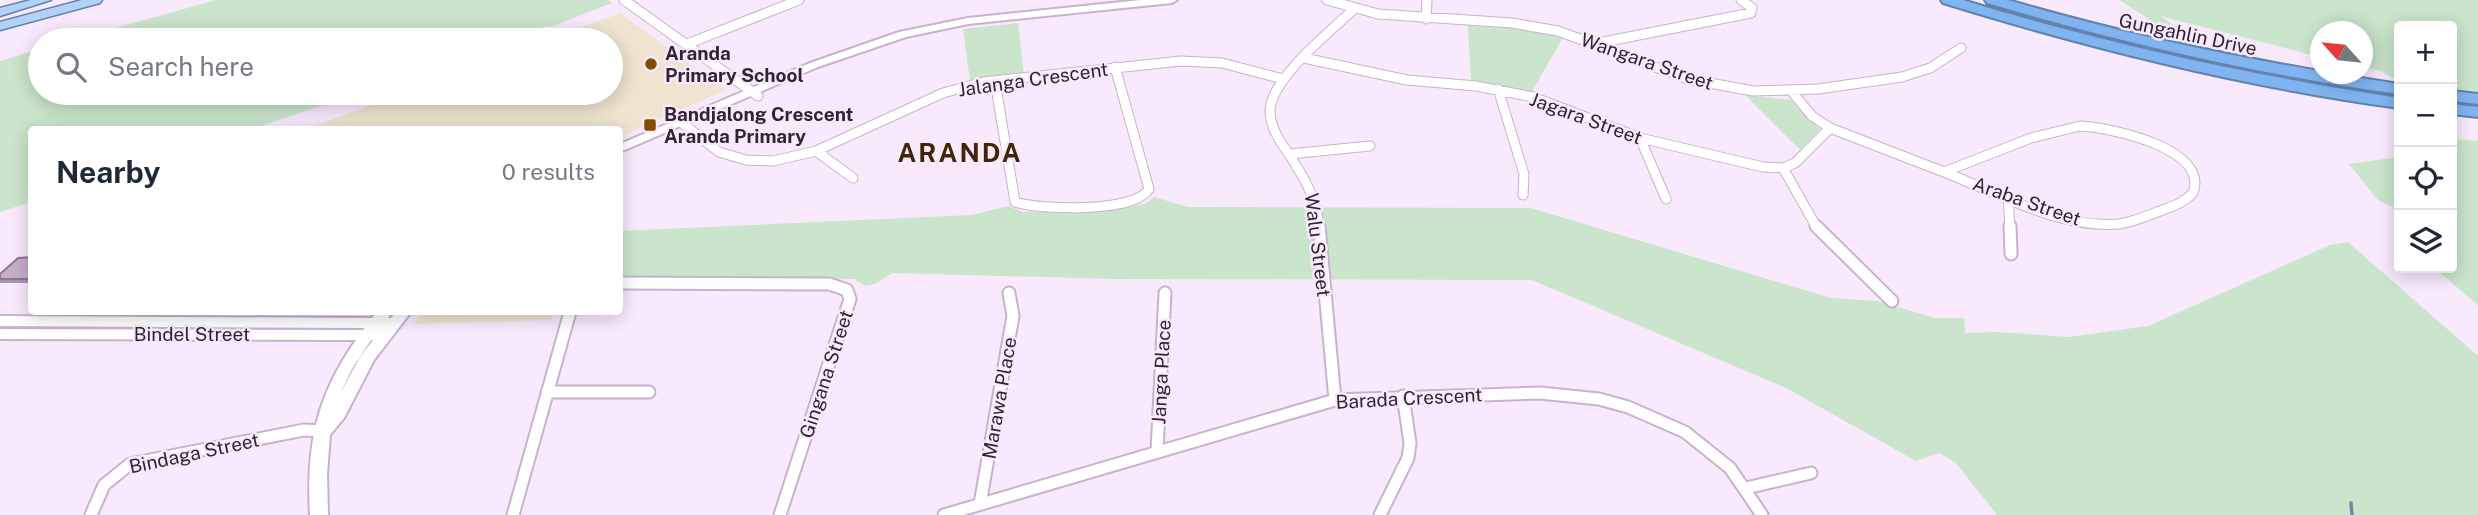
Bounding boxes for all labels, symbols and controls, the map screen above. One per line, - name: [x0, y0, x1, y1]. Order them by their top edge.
- street label: Gungahlin Drive: [2117, 9, 2259, 59]
- north arrow: [2310, 21, 2373, 84]
- map controls: [2394, 21, 2457, 273]
- button: +: [2394, 21, 2457, 84]
- search box: [28, 28, 623, 105]
- street label: Wangara Street: [1578, 28, 1716, 94]
- place label: Aranda Primary School: [665, 42, 804, 86]
- icon: search: [52, 48, 90, 86]
- text: Search here: [108, 51, 254, 82]
- marker: Aranda Primary School: [643, 56, 659, 72]
- street label: Jalanga Crescent: [957, 58, 1109, 100]
- button: −: [2394, 84, 2457, 147]
- street label: Jagara Street: [1527, 88, 1645, 148]
- place label: Bandjalong Crescent Aranda Primary: [664, 103, 854, 147]
- marker: Bandjalong Crescent Aranda Primary: [642, 117, 658, 133]
- district label: ARANDA: [897, 137, 1023, 168]
- button: locate: [2394, 147, 2457, 210]
- text: Nearby: [56, 154, 160, 190]
- text: 0 results: [502, 158, 595, 185]
- street label: Araba Street: [1970, 172, 2084, 230]
- street label: Walu Street: [1301, 192, 1335, 298]
- button: layers: [2394, 210, 2457, 273]
- street label: Gingana Street: [795, 307, 857, 441]
- street label: Janga Place: [1147, 319, 1175, 425]
- street label: Bindel Street: [134, 323, 250, 345]
- street label: Marawa Place: [977, 335, 1021, 461]
- street label: Barada Crescent: [1335, 383, 1483, 413]
- street label: Bindaga Street: [127, 428, 261, 478]

